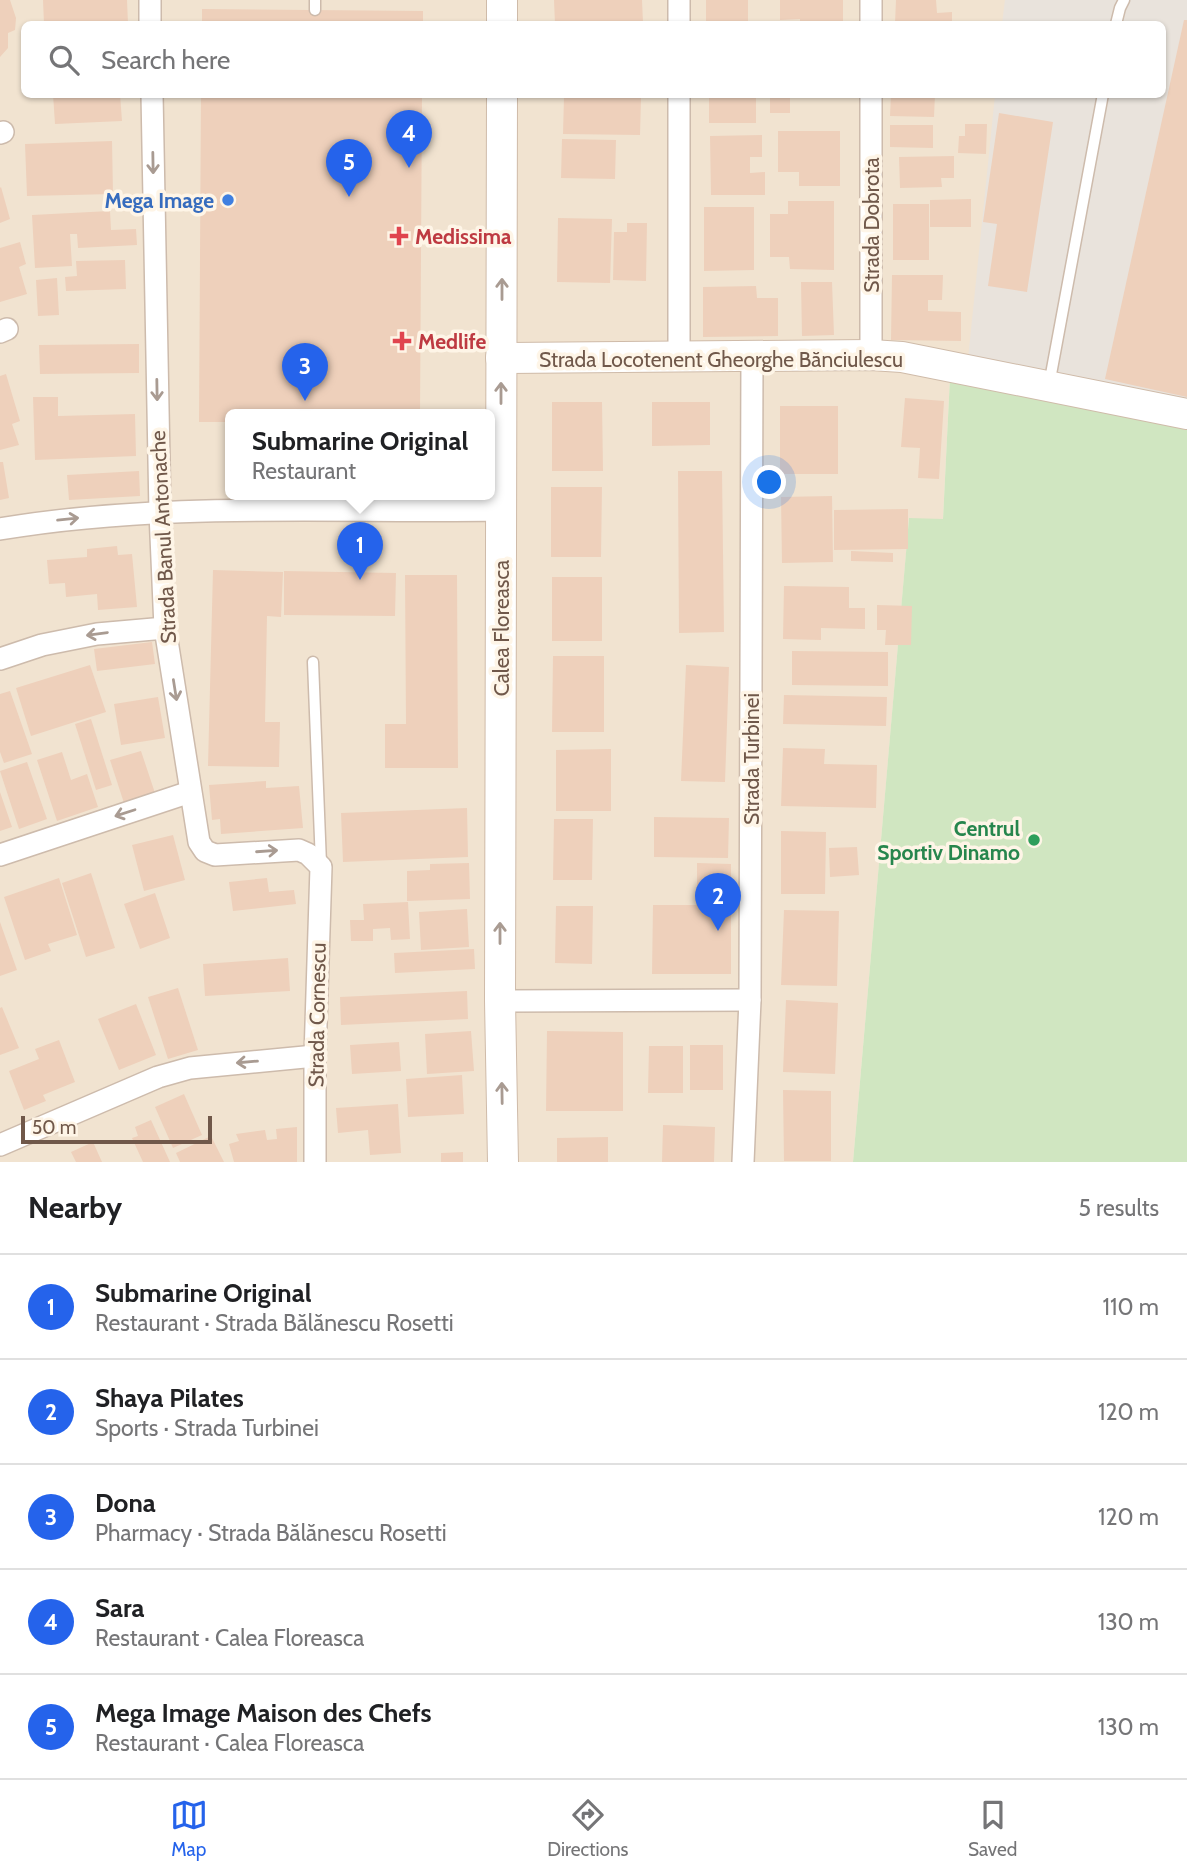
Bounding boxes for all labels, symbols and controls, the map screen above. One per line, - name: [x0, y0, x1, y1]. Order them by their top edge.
- search box: [21, 21, 1166, 98]
- icon: search: [45, 41, 83, 79]
- text: Search here: [101, 44, 230, 76]
- pin: 4: [386, 110, 432, 168]
- pin: 5: [326, 139, 372, 197]
- one-way arrow: [146, 151, 160, 174]
- street label: Strada Dobrota: [859, 157, 884, 293]
- place label: Mega Image: [105, 188, 214, 213]
- marker: Mega Image: [220, 192, 236, 208]
- place label: Medissima: [415, 224, 512, 249]
- marker: Medissima: [389, 226, 409, 246]
- one-way arrow: [495, 278, 509, 301]
- place label: Medlife: [418, 329, 487, 354]
- marker: Medlife: [392, 331, 412, 351]
- pin: 3: [282, 343, 328, 401]
- street label: Strada Locotenent Gheorghe Bănciulescu: [539, 347, 903, 372]
- one-way arrow: [151, 378, 164, 401]
- one-way arrow: [494, 381, 508, 404]
- popup: [225, 409, 495, 500]
- text: Submarine Original: [252, 425, 468, 457]
- street label: Strada Banul Antonache: [145, 429, 181, 644]
- text: Restaurant: [252, 457, 356, 485]
- your location: [752, 465, 786, 499]
- one-way arrow: [56, 513, 78, 526]
- pin: 1: [337, 522, 383, 580]
- street label: Calea Floreasca: [489, 560, 514, 696]
- one-way arrow: [86, 628, 109, 641]
- one-way arrow: [168, 678, 181, 701]
- street label: Strada Turbinei: [739, 693, 764, 825]
- one-way arrow: [115, 808, 137, 821]
- place label: Centrul Sportiv Dinamo: [877, 816, 1020, 865]
- marker: Centrul Sportiv Dinamo: [1026, 832, 1042, 848]
- one-way arrow: [255, 844, 277, 857]
- pin: 2: [695, 873, 741, 931]
- one-way arrow: [493, 921, 507, 944]
- street label: Strada Cornescu: [303, 942, 331, 1088]
- one-way arrow: [236, 1056, 259, 1069]
- one-way arrow: [495, 1082, 509, 1105]
- scale bar: [21, 1113, 212, 1145]
- text: 50 m: [32, 1116, 76, 1139]
- text: Nearby: [28, 1189, 122, 1226]
- text: 5 results: [1078, 1194, 1159, 1222]
- text: Submarine Original: [95, 1277, 311, 1309]
- text: 1: [47, 1293, 55, 1321]
- text: 110 m: [1103, 1293, 1159, 1321]
- text: Restaurant · Strada Bălănescu Rosetti: [95, 1309, 454, 1337]
- text: Shaya Pilates: [95, 1382, 244, 1414]
- text: 2: [45, 1398, 57, 1426]
- text: 120 m: [1098, 1398, 1159, 1426]
- text: Sports · Strada Turbinei: [95, 1414, 319, 1442]
- text: Dona: [95, 1487, 156, 1519]
- text: 3: [45, 1503, 57, 1531]
- text: 120 m: [1098, 1503, 1159, 1531]
- text: Pharmacy · Strada Bălănescu Rosetti: [95, 1519, 447, 1547]
- text: Sara: [95, 1592, 144, 1624]
- text: 4: [44, 1608, 58, 1636]
- text: 130 m: [1098, 1608, 1159, 1636]
- text: Restaurant · Calea Floreasca: [95, 1624, 364, 1652]
- text: Mega Image Maison des Chefs: [95, 1697, 432, 1729]
- text: 5: [45, 1713, 57, 1741]
- text: 130 m: [1098, 1713, 1159, 1741]
- text: Restaurant · Calea Floreasca: [95, 1729, 364, 1757]
- tab: Map: [170, 1796, 208, 1861]
- tab: Directions: [547, 1796, 628, 1861]
- tab: Saved: [968, 1796, 1017, 1861]

